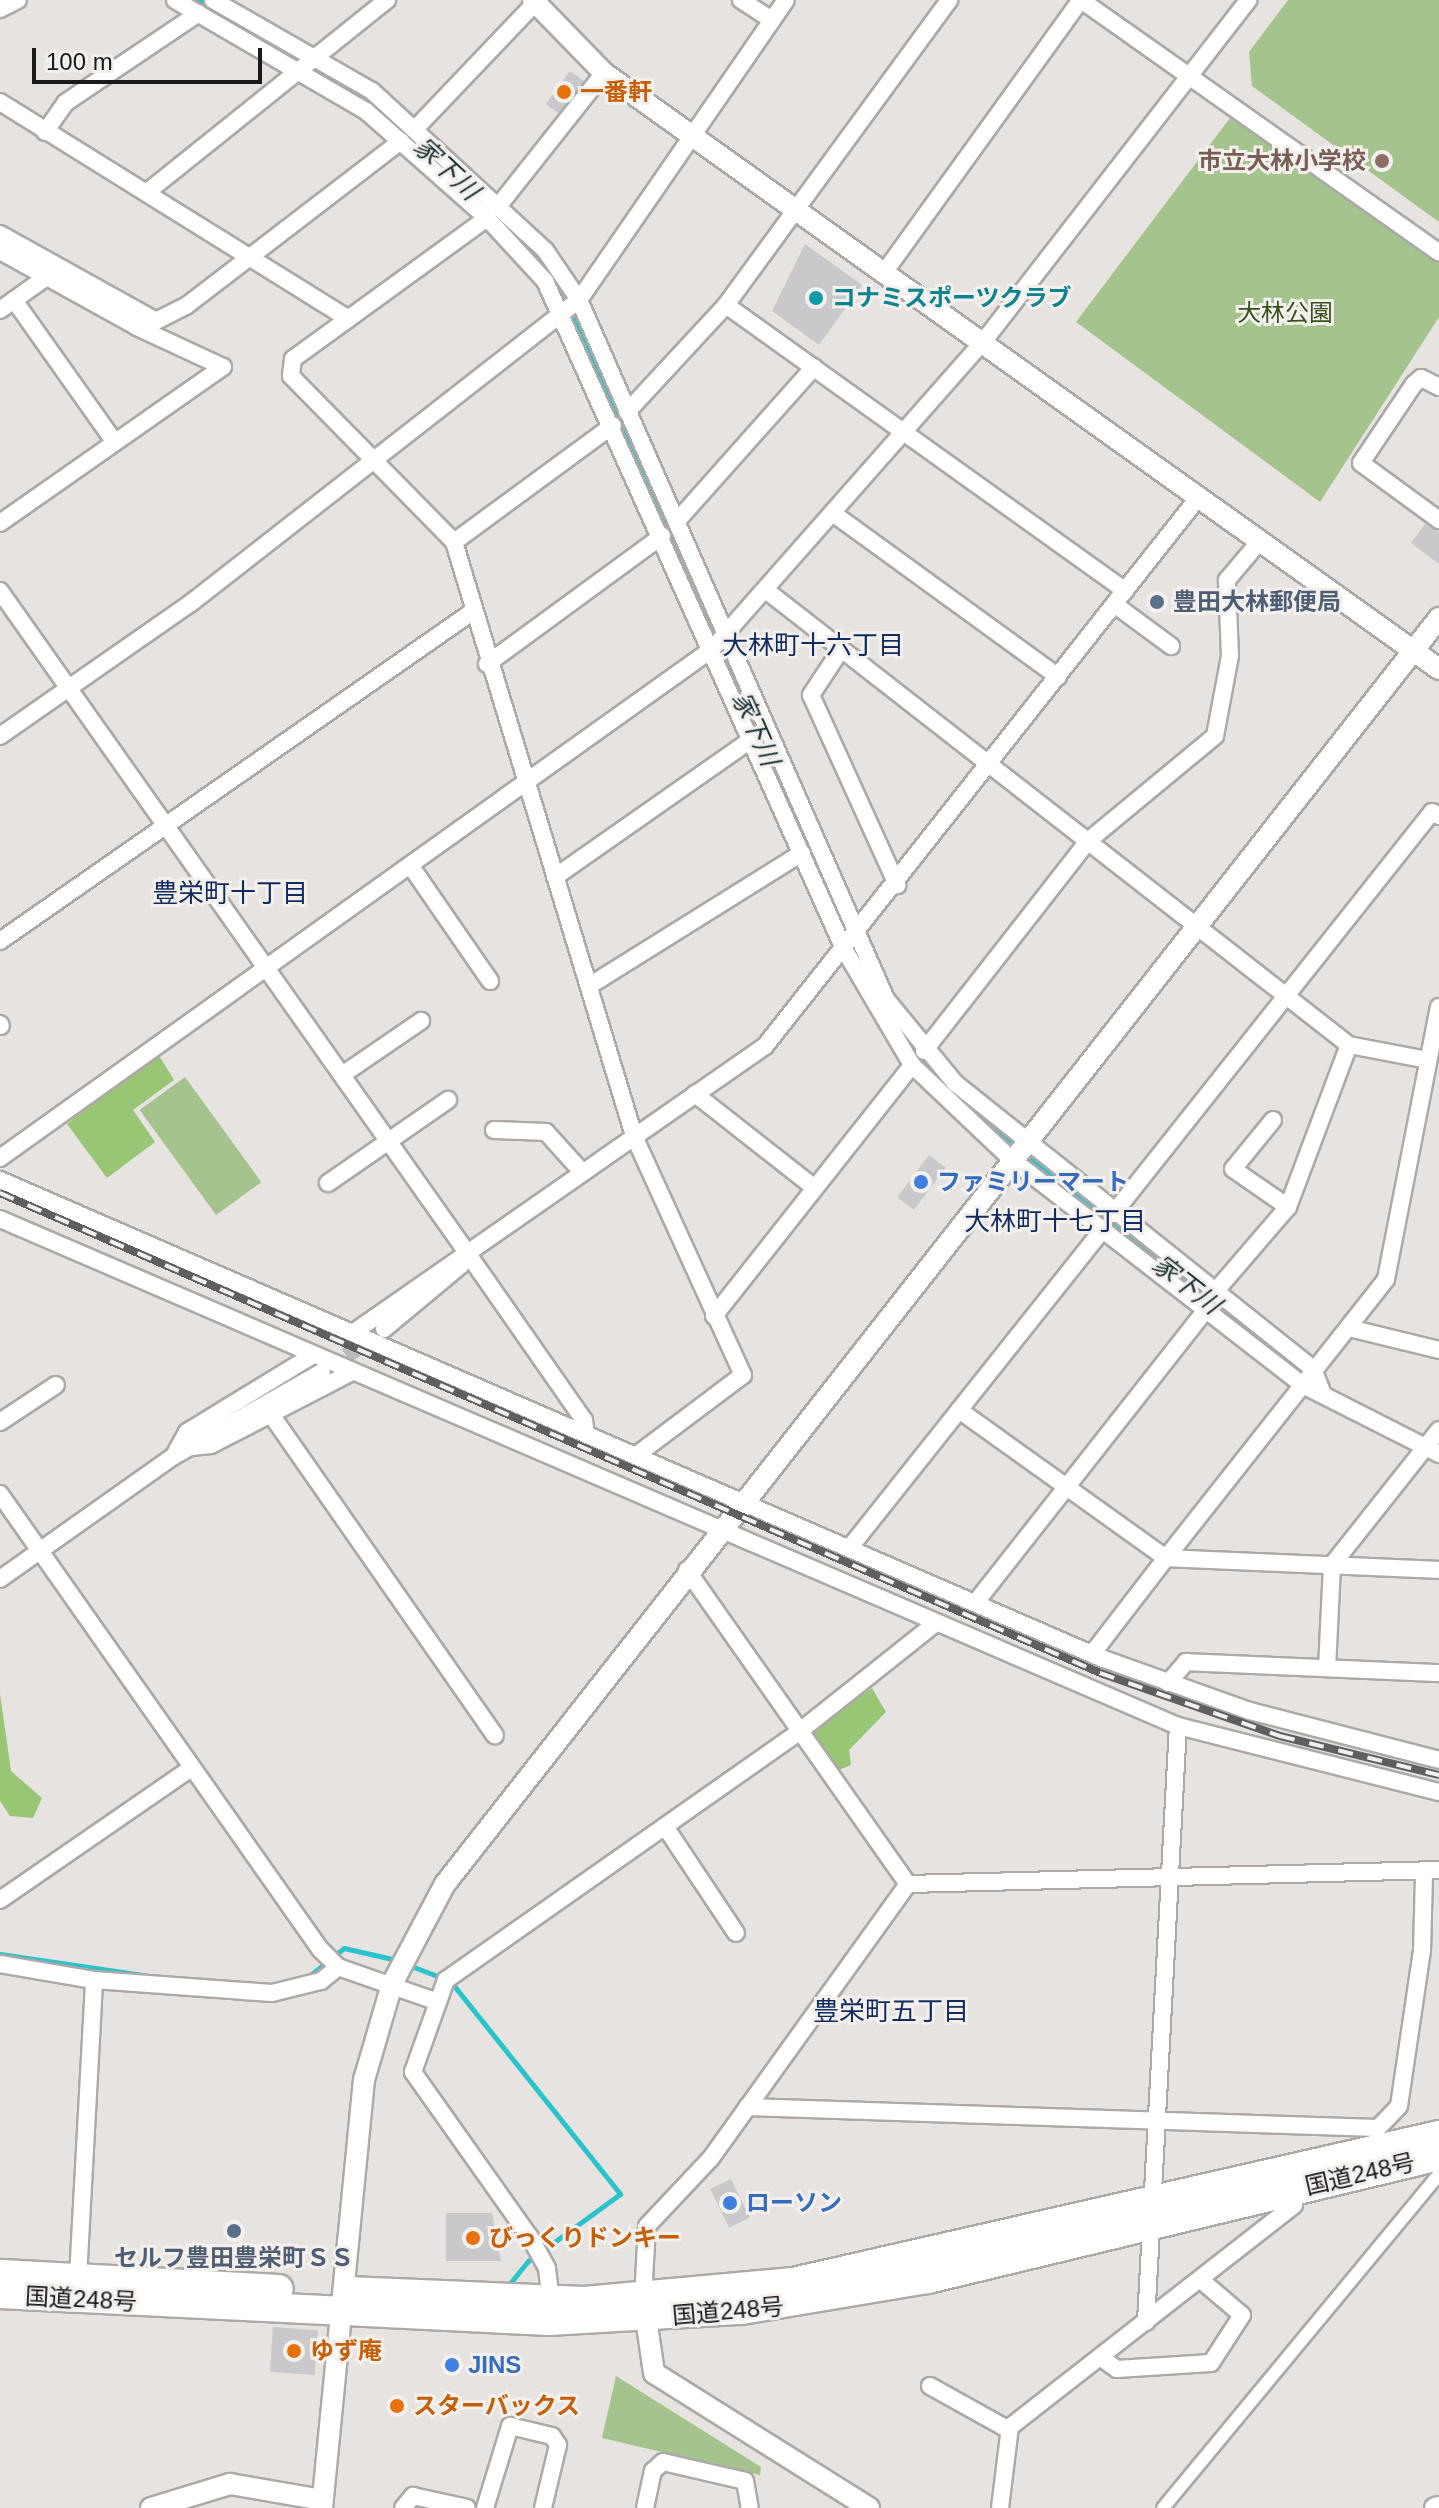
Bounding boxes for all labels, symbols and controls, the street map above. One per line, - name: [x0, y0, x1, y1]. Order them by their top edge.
- scale bar: [36, 32, 266, 82]
- text: 100 m: [46, 48, 113, 75]
- place label: 一番軒: [580, 78, 652, 106]
- marker: 一番軒: [555, 83, 573, 101]
- water label: 家下川: [407, 131, 485, 207]
- place label: 市立大林小学校: [1198, 147, 1366, 175]
- marker: 市立大林小学校: [1373, 152, 1391, 170]
- place label: コナミスポーツクラブ: [832, 284, 1072, 312]
- marker: コナミスポーツクラブ: [807, 289, 825, 307]
- park label: 大林公園: [1237, 299, 1333, 327]
- place label: 豊田大林郵便局: [1173, 588, 1341, 616]
- marker: 豊田大林郵便局: [1148, 593, 1166, 611]
- district label: 大林町十六丁目: [722, 630, 904, 662]
- water label: 家下川: [725, 687, 785, 771]
- district label: 豊栄町十丁目: [152, 878, 308, 910]
- place label: ファミリーマート: [937, 1168, 1129, 1196]
- marker: ファミリーマート: [912, 1173, 930, 1191]
- district label: 大林町十七丁目: [964, 1206, 1146, 1238]
- water label: 家下川: [1146, 1249, 1226, 1321]
- district label: 豊栄町五丁目: [813, 1996, 969, 2028]
- street label: 国道248号: [1302, 2147, 1418, 2201]
- place label: ローソン: [746, 2189, 842, 2217]
- marker: ローソン: [721, 2194, 739, 2212]
- marker: セルフ豊田豊栄町ＳＳ: [225, 2222, 243, 2240]
- place label: びっくりドンキー: [489, 2224, 681, 2252]
- marker: びっくりドンキー: [464, 2229, 482, 2247]
- place label: セルフ豊田豊栄町ＳＳ: [114, 2244, 354, 2272]
- street label: 国道248号: [24, 2282, 138, 2316]
- street label: 国道248号: [671, 2292, 785, 2330]
- place label: ゆず庵: [310, 2337, 382, 2365]
- marker: ゆず庵: [285, 2342, 303, 2360]
- place label: JINS: [468, 2351, 521, 2379]
- marker: JINS: [443, 2356, 461, 2374]
- place label: スターバックス: [413, 2392, 581, 2420]
- marker: スターバックス: [388, 2397, 406, 2415]

